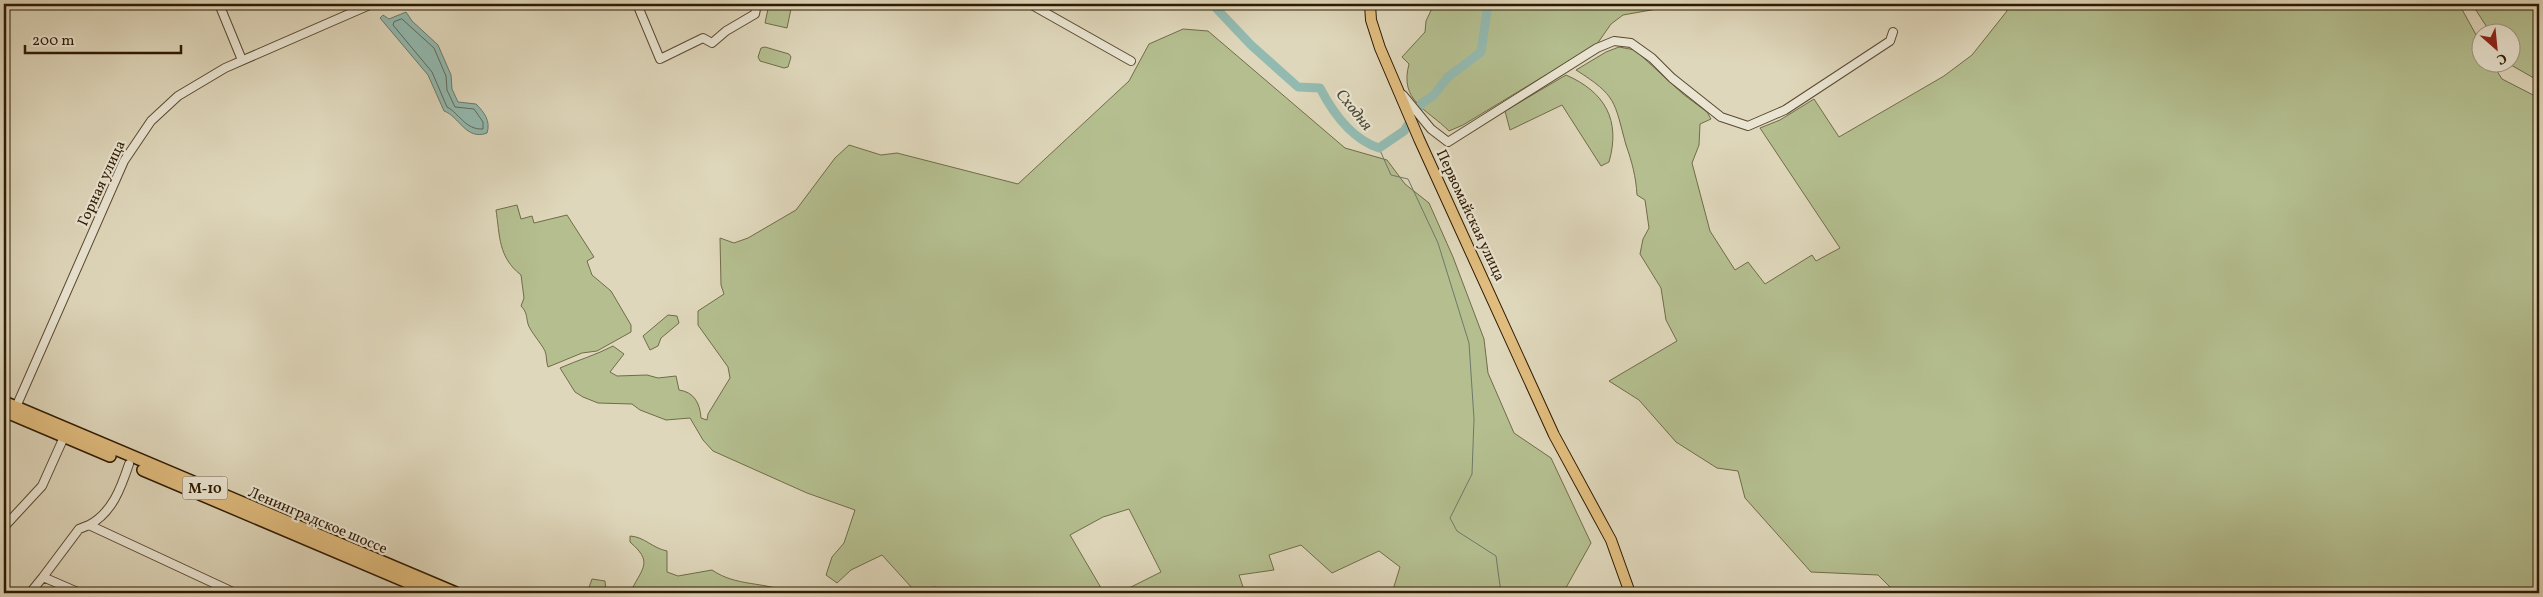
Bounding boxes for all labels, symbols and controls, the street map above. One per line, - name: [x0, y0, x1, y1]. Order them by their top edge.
- scale bar: [25, 22, 181, 54]
- north arrow: [2470, 22, 2520, 72]
- text: 200 m: [32, 31, 75, 52]
- text: С: [2493, 48, 2510, 69]
- water label: Сходня: [1330, 85, 1377, 136]
- street label: Горная улица: [73, 137, 131, 230]
- street label: Первомайская улица: [1430, 146, 1509, 285]
- road number: М-10: [182, 476, 228, 499]
- street label: Ленинградское шоссе: [245, 483, 390, 560]

